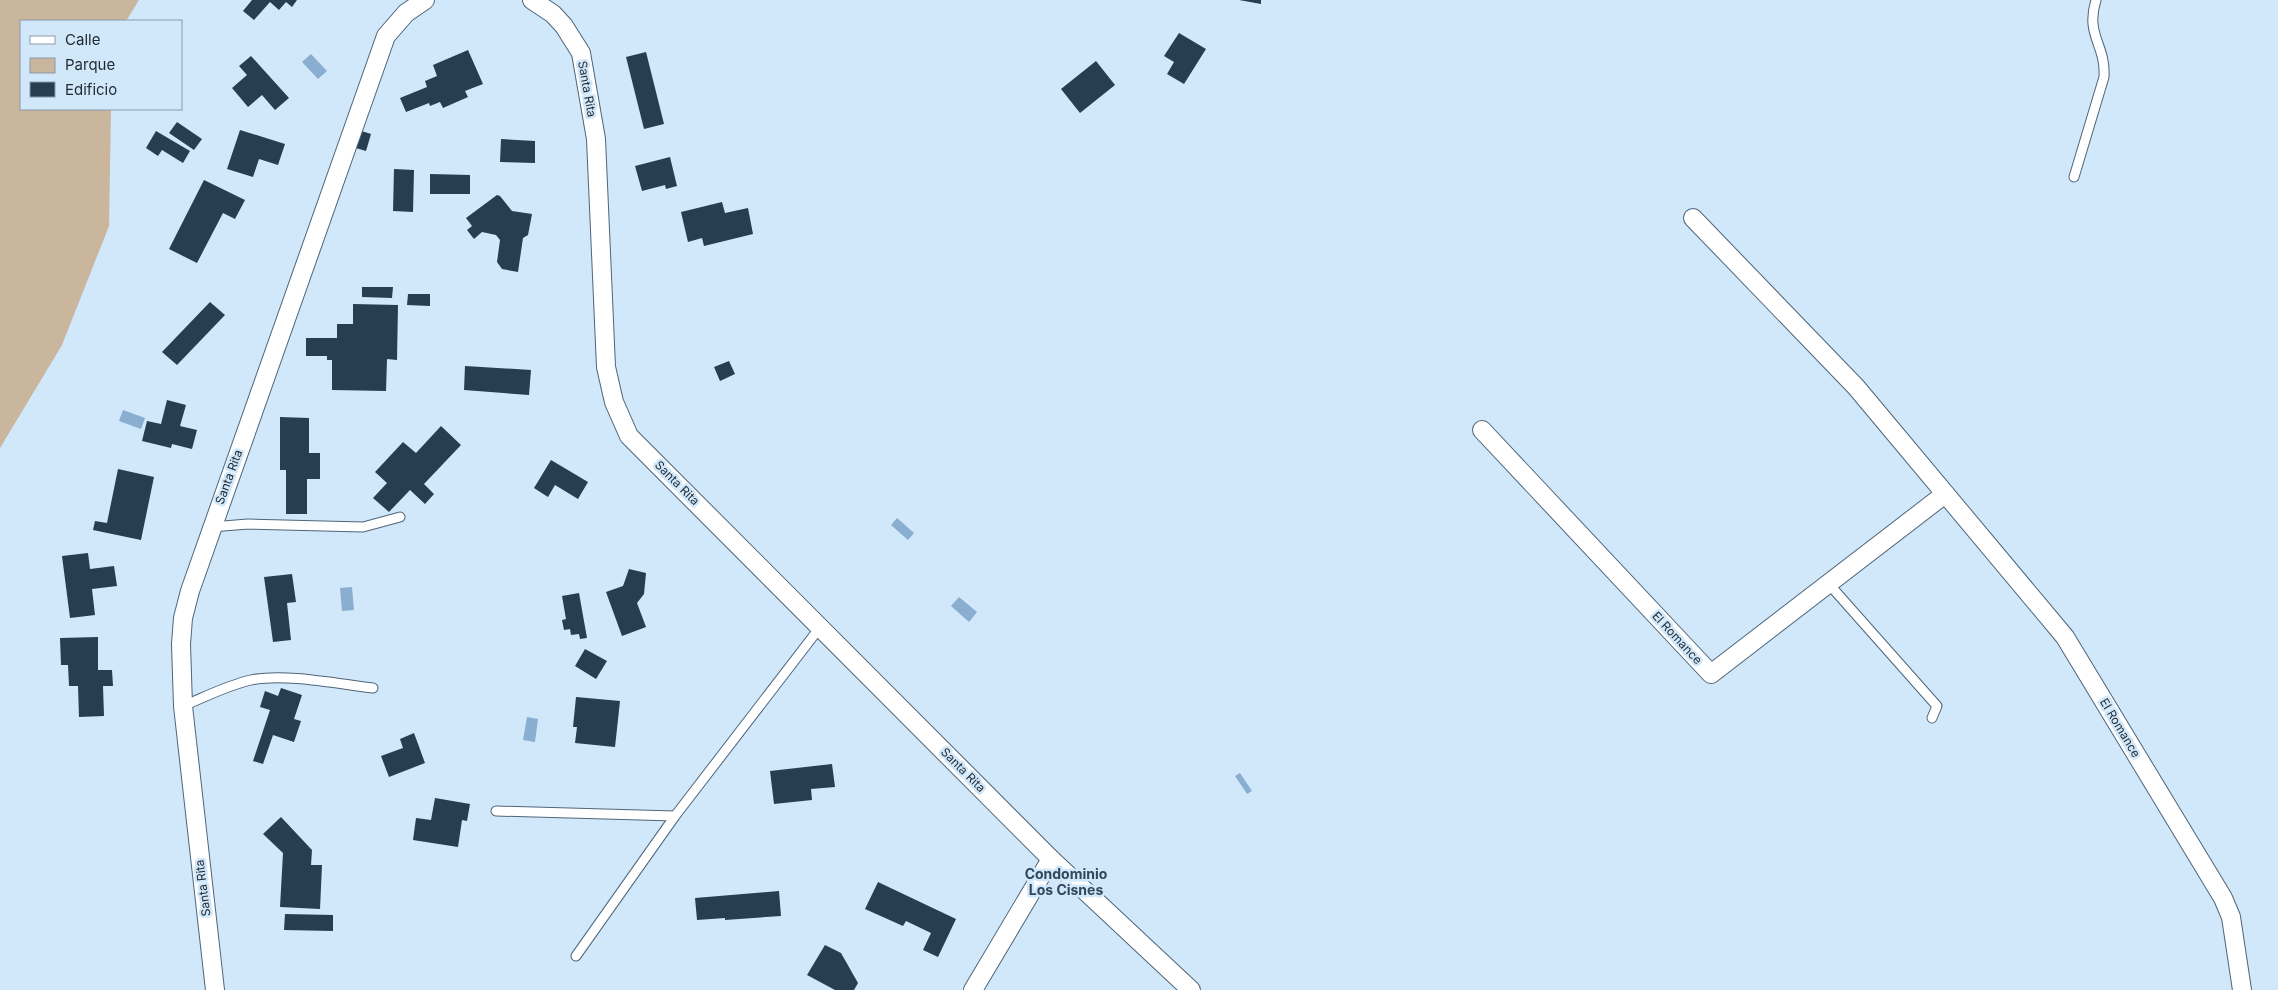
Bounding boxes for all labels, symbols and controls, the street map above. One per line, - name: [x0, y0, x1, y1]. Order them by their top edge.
- legend: [20, 20, 182, 110]
- text: Calle: [65, 30, 100, 49]
- text: Parque: [65, 55, 115, 74]
- street label: Santa Rita: [575, 60, 600, 118]
- text: Edificio: [65, 80, 117, 99]
- street label: Santa Rita: [212, 447, 245, 506]
- street label: Santa Rita: [652, 457, 703, 508]
- street label: El Romance: [1649, 608, 1706, 667]
- street label: El Romance: [2097, 695, 2144, 760]
- street label: Santa Rita: [938, 744, 989, 795]
- street label: Santa Rita: [192, 859, 213, 917]
- district label: Condominio Los Cisnes: [1025, 865, 1108, 898]

